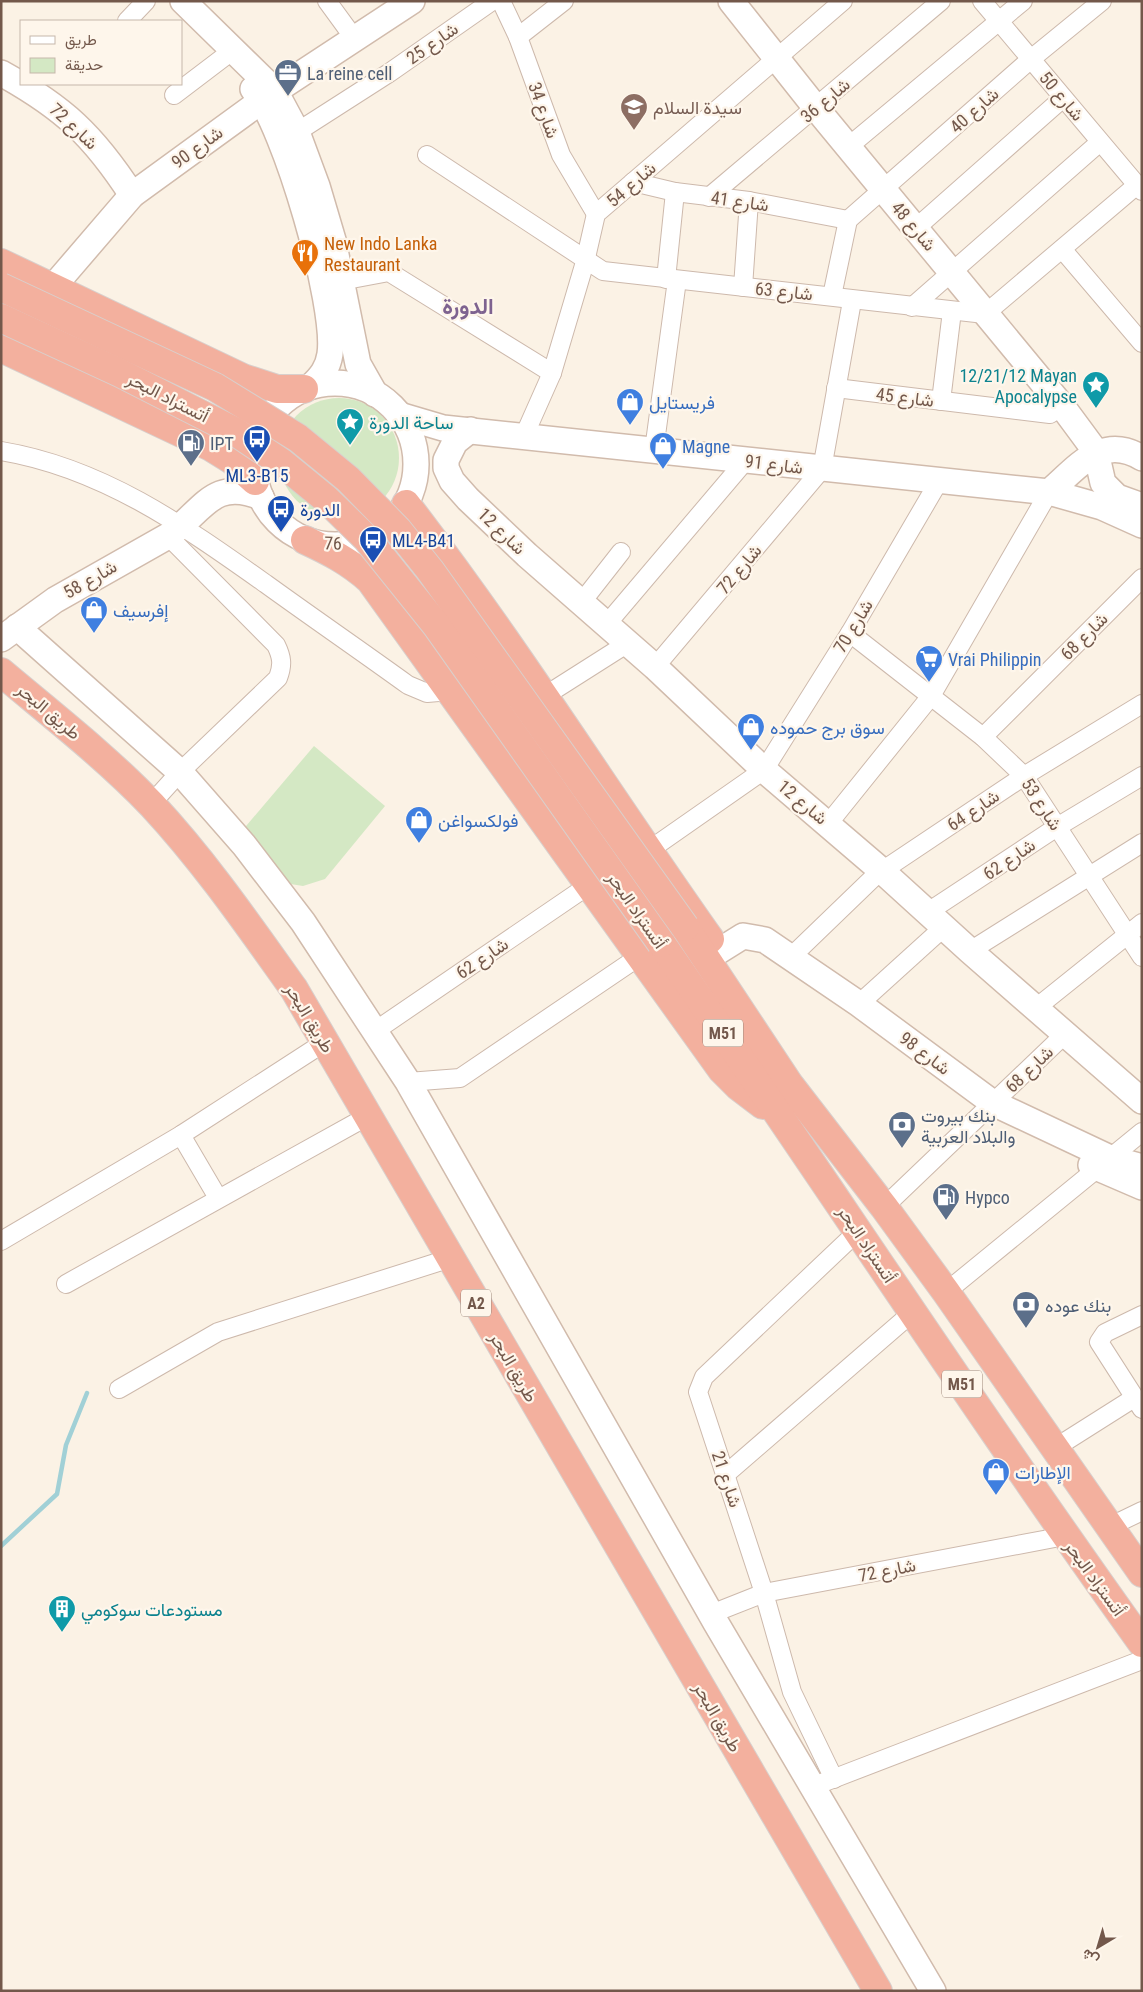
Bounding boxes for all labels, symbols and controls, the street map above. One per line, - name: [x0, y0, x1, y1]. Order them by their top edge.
- street label: شارع 25: [402, 18, 463, 70]
- legend: [20, 20, 182, 85]
- text: طريق: [65, 31, 97, 50]
- text: حديقة: [65, 56, 103, 74]
- office icon: La reine cell: [273, 58, 303, 97]
- place label: La reine cell: [307, 63, 393, 84]
- street label: شارع 50: [1034, 67, 1089, 126]
- street label: شارع 36: [796, 73, 855, 128]
- street label: شارع 34: [522, 79, 564, 142]
- street label: شارع 40: [945, 83, 1004, 139]
- school or university icon: سيدة السلام: [619, 92, 649, 131]
- place label: سيدة السلام: [653, 97, 742, 120]
- street label: شارع 72: [44, 99, 102, 155]
- street label: شارع 90: [167, 121, 228, 174]
- street label: شارع 54: [602, 157, 661, 213]
- street label: شارع 41: [709, 187, 770, 217]
- street label: شارع 48: [886, 197, 941, 256]
- place label: New Indo Lanka Restaurant: [324, 233, 437, 275]
- restaurant icon: New Indo Lanka Restaurant: [290, 238, 320, 277]
- street label: شارع 63: [754, 278, 814, 306]
- district label: الدورة: [442, 294, 494, 320]
- place label: 12/21/12 Mayan Apocalypse: [959, 365, 1077, 407]
- street label: أتستراد البحر: [122, 367, 212, 427]
- place icon: 12/21/12 Mayan Apocalypse: [1081, 370, 1111, 409]
- street label: شارع 45: [875, 383, 935, 413]
- shop icon: فريستايل: [615, 387, 645, 426]
- place label: فريستايل: [649, 392, 715, 414]
- place icon: ساحة الدورة: [335, 407, 365, 446]
- place label: ساحة الدورة: [369, 412, 454, 434]
- bus stop icon: ML3-B15: [242, 424, 272, 463]
- fuel station icon: IPT: [176, 428, 206, 467]
- shop icon: Magne: [648, 431, 678, 470]
- place label: IPT: [210, 433, 234, 454]
- place label: Magne: [682, 436, 730, 457]
- street label: شارع 91: [744, 450, 804, 480]
- place label: ML3-B15: [225, 465, 289, 486]
- bus stop icon: الدورة: [266, 494, 296, 533]
- place label: الدورة: [300, 499, 340, 521]
- street label: شارع 12: [472, 503, 530, 560]
- bus stop icon: ML4-B41: [358, 525, 388, 564]
- place label: ML4-B41: [392, 530, 455, 551]
- street label: 76: [324, 532, 342, 554]
- street label: شارع 72: [712, 540, 767, 599]
- street label: شارع 58: [60, 555, 121, 604]
- shop icon: إفرسيف: [79, 595, 109, 634]
- street label: شارع 70: [829, 596, 879, 657]
- place label: إفرسيف: [113, 600, 168, 623]
- street label: شارع 68: [1056, 608, 1113, 665]
- supermarket icon: Vrai Philippin: [914, 644, 944, 683]
- place label: Vrai Philippin: [948, 649, 1042, 670]
- street label: طريق البحر: [11, 678, 85, 745]
- shop icon: سوق برج حموده: [736, 712, 766, 751]
- place label: سوق برج حموده: [770, 717, 885, 740]
- street label: شارع 53: [1016, 774, 1067, 835]
- street label: شارع 12: [773, 775, 832, 830]
- street label: شارع 64: [943, 785, 1004, 837]
- shop icon: فولكسواغن: [404, 805, 434, 844]
- place label: فولكسواغن: [438, 810, 518, 832]
- street label: شارع 62: [979, 834, 1040, 886]
- street label: أتستراد البحر: [602, 867, 671, 953]
- street label: شارع 62: [452, 933, 513, 985]
- street label: طريق البحر: [280, 979, 339, 1057]
- road number: M51: [703, 1020, 743, 1046]
- street label: شارع 98: [894, 1027, 955, 1080]
- street label: شارع 68: [1001, 1041, 1059, 1098]
- place label: بنك بيروت والبلاد العربية: [921, 1105, 1016, 1148]
- bank icon: بنك بيروت والبلاد العربية: [887, 1110, 917, 1149]
- fuel station icon: Hypco: [931, 1182, 961, 1221]
- place label: Hypco: [965, 1187, 1010, 1208]
- street label: أتستراد البحر: [832, 1200, 901, 1287]
- road number: A2: [461, 1290, 491, 1316]
- bank icon: بنك عوده: [1011, 1290, 1041, 1329]
- place label: بنك عوده: [1045, 1295, 1111, 1317]
- street label: طريق البحر: [484, 1327, 542, 1406]
- road number: M51: [942, 1370, 982, 1398]
- street label: شارع 21: [706, 1448, 746, 1511]
- shop icon: الإطارات: [981, 1457, 1011, 1496]
- place label: الإطارات: [1015, 1462, 1071, 1485]
- street label: أتستراد البحر: [1059, 1535, 1130, 1621]
- street label: شارع 72: [856, 1554, 918, 1588]
- building icon: مستودعات سوكومي: [47, 1594, 77, 1633]
- place label: مستودعات سوكومي: [81, 1599, 223, 1625]
- street label: طريق البحر: [688, 1677, 746, 1756]
- north arrow: [1073, 1922, 1123, 1972]
- text: ش: [1078, 1945, 1102, 1969]

